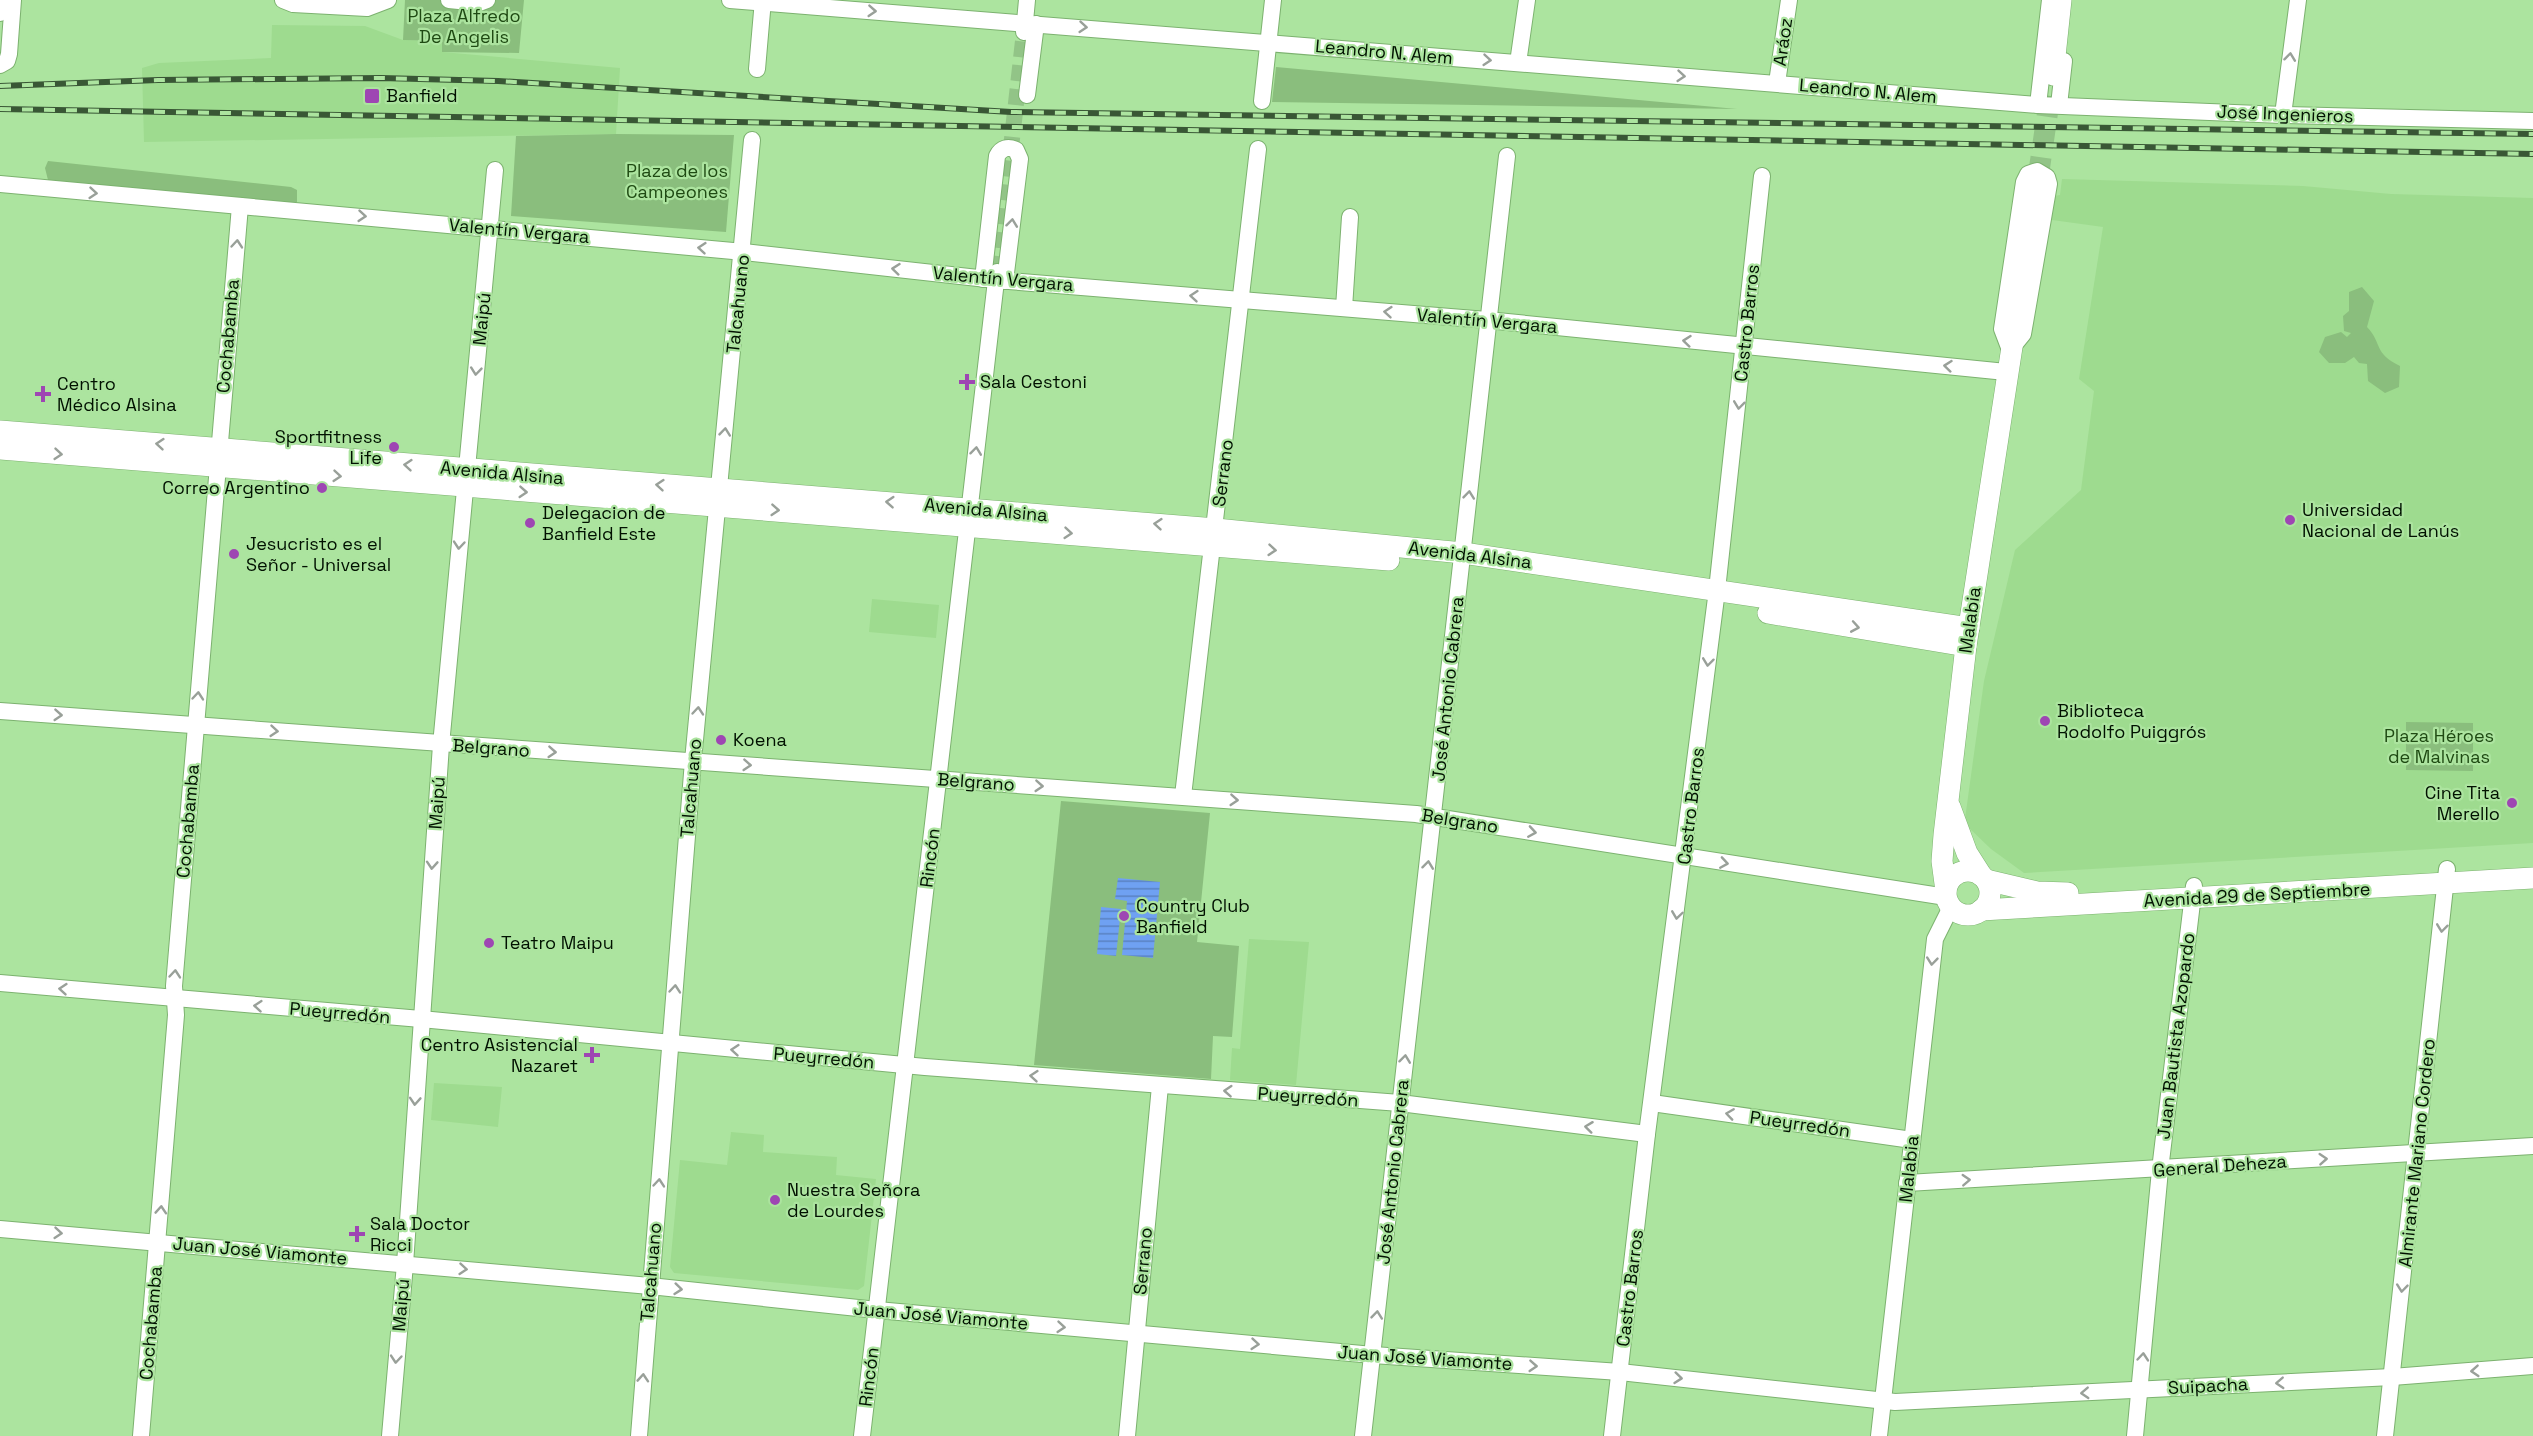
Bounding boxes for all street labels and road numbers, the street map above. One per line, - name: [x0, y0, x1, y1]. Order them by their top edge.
- street label: Aráoz: [1768, 17, 1797, 67]
- street label: Leandro N. Alem: [1314, 34, 1454, 69]
- street label: Leandro N. Alem: [1798, 73, 1938, 108]
- street label: José Ingenieros: [2216, 100, 2354, 127]
- street label: Valentín Vergara: [448, 213, 590, 248]
- street label: Talcahuano: [721, 253, 754, 355]
- street label: Valentín Vergara: [932, 261, 1074, 296]
- street label: Castro Barros: [1729, 263, 1764, 383]
- street label: Cochabamba: [211, 278, 244, 394]
- street label: Maipú: [467, 291, 496, 346]
- street label: Valentín Vergara: [1416, 303, 1558, 338]
- street label: Serrano: [1207, 438, 1238, 508]
- street label: Avenida Alsina: [439, 456, 565, 489]
- street label: Avenida Alsina: [923, 493, 1049, 526]
- street label: Avenida Alsina: [1407, 536, 1533, 573]
- street label: Malabia: [1953, 585, 1986, 655]
- street label: José Antonio Cabrera: [1426, 595, 1469, 783]
- street label: Belgrano: [452, 733, 531, 762]
- street label: Talcahuano: [675, 737, 706, 838]
- street label: Castro Barros: [1672, 746, 1709, 866]
- street label: Cochabamba: [171, 763, 204, 879]
- street label: Belgrano: [937, 767, 1016, 796]
- street label: Maipú: [423, 776, 450, 830]
- street label: Belgrano: [1420, 803, 1500, 838]
- street label: Rincón: [914, 827, 945, 889]
- street label: Avenida 29 de Septiembre: [2143, 877, 2371, 912]
- street label: Juan Bautista Azopardo: [2151, 931, 2200, 1140]
- street label: Pueyrredón: [289, 997, 391, 1028]
- street label: Almirante Mariano Cordero: [2393, 1038, 2440, 1268]
- street label: Pueyrredón: [773, 1042, 875, 1073]
- street label: José Antonio Cabrera: [1371, 1078, 1414, 1266]
- street label: Pueyrredón: [1257, 1082, 1359, 1112]
- street label: Pueyrredón: [1748, 1105, 1852, 1142]
- street label: Malabia: [1894, 1134, 1923, 1203]
- street label: General Deheza: [2152, 1149, 2287, 1182]
- street label: Talcahuano: [635, 1221, 666, 1322]
- street label: Serrano: [1128, 1226, 1157, 1296]
- street label: Castro Barros: [1611, 1228, 1648, 1348]
- street label: Juan José Viamonte: [172, 1231, 348, 1270]
- street label: Cochabamba: [134, 1265, 167, 1381]
- street label: Maipú: [387, 1278, 414, 1332]
- street label: Juan José Viamonte: [853, 1296, 1029, 1335]
- street label: Juan José Viamonte: [1337, 1340, 1513, 1375]
- street label: Rincón: [853, 1346, 884, 1408]
- street label: Suipacha: [2167, 1372, 2249, 1399]

